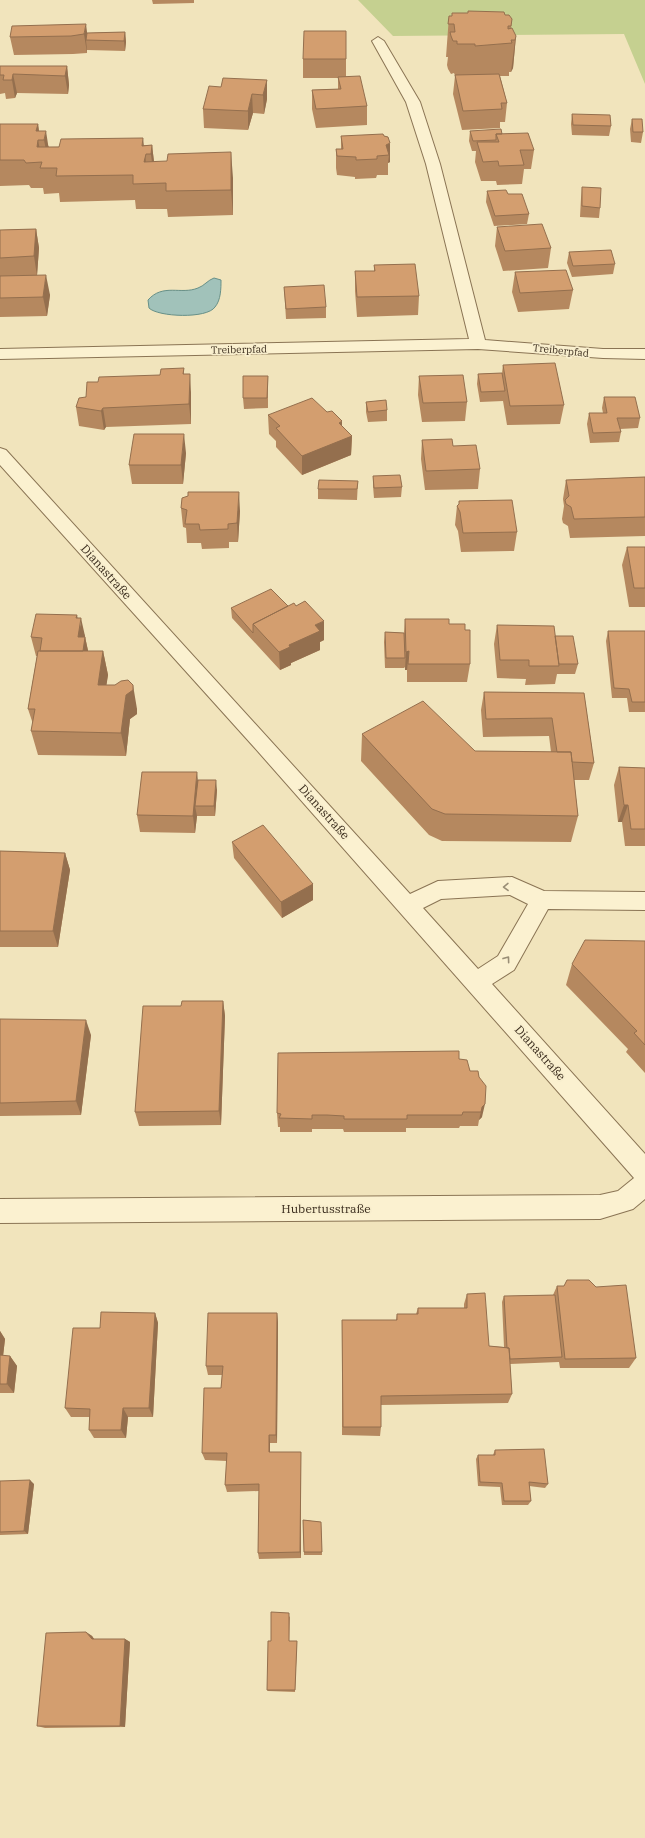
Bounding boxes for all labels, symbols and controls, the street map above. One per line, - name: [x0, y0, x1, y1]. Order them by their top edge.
- street label: Treiberpfad: [532, 341, 590, 360]
- street label: Treiberpfad: [211, 343, 267, 356]
- street label: Dianastraße: [78, 541, 135, 602]
- street label: Dianastraße: [296, 781, 353, 842]
- one-way arrow: [503, 882, 509, 891]
- one-way arrow: [502, 956, 510, 963]
- street label: Dianastraße: [512, 1022, 569, 1083]
- street label: Hubertusstraße: [281, 1201, 371, 1216]

